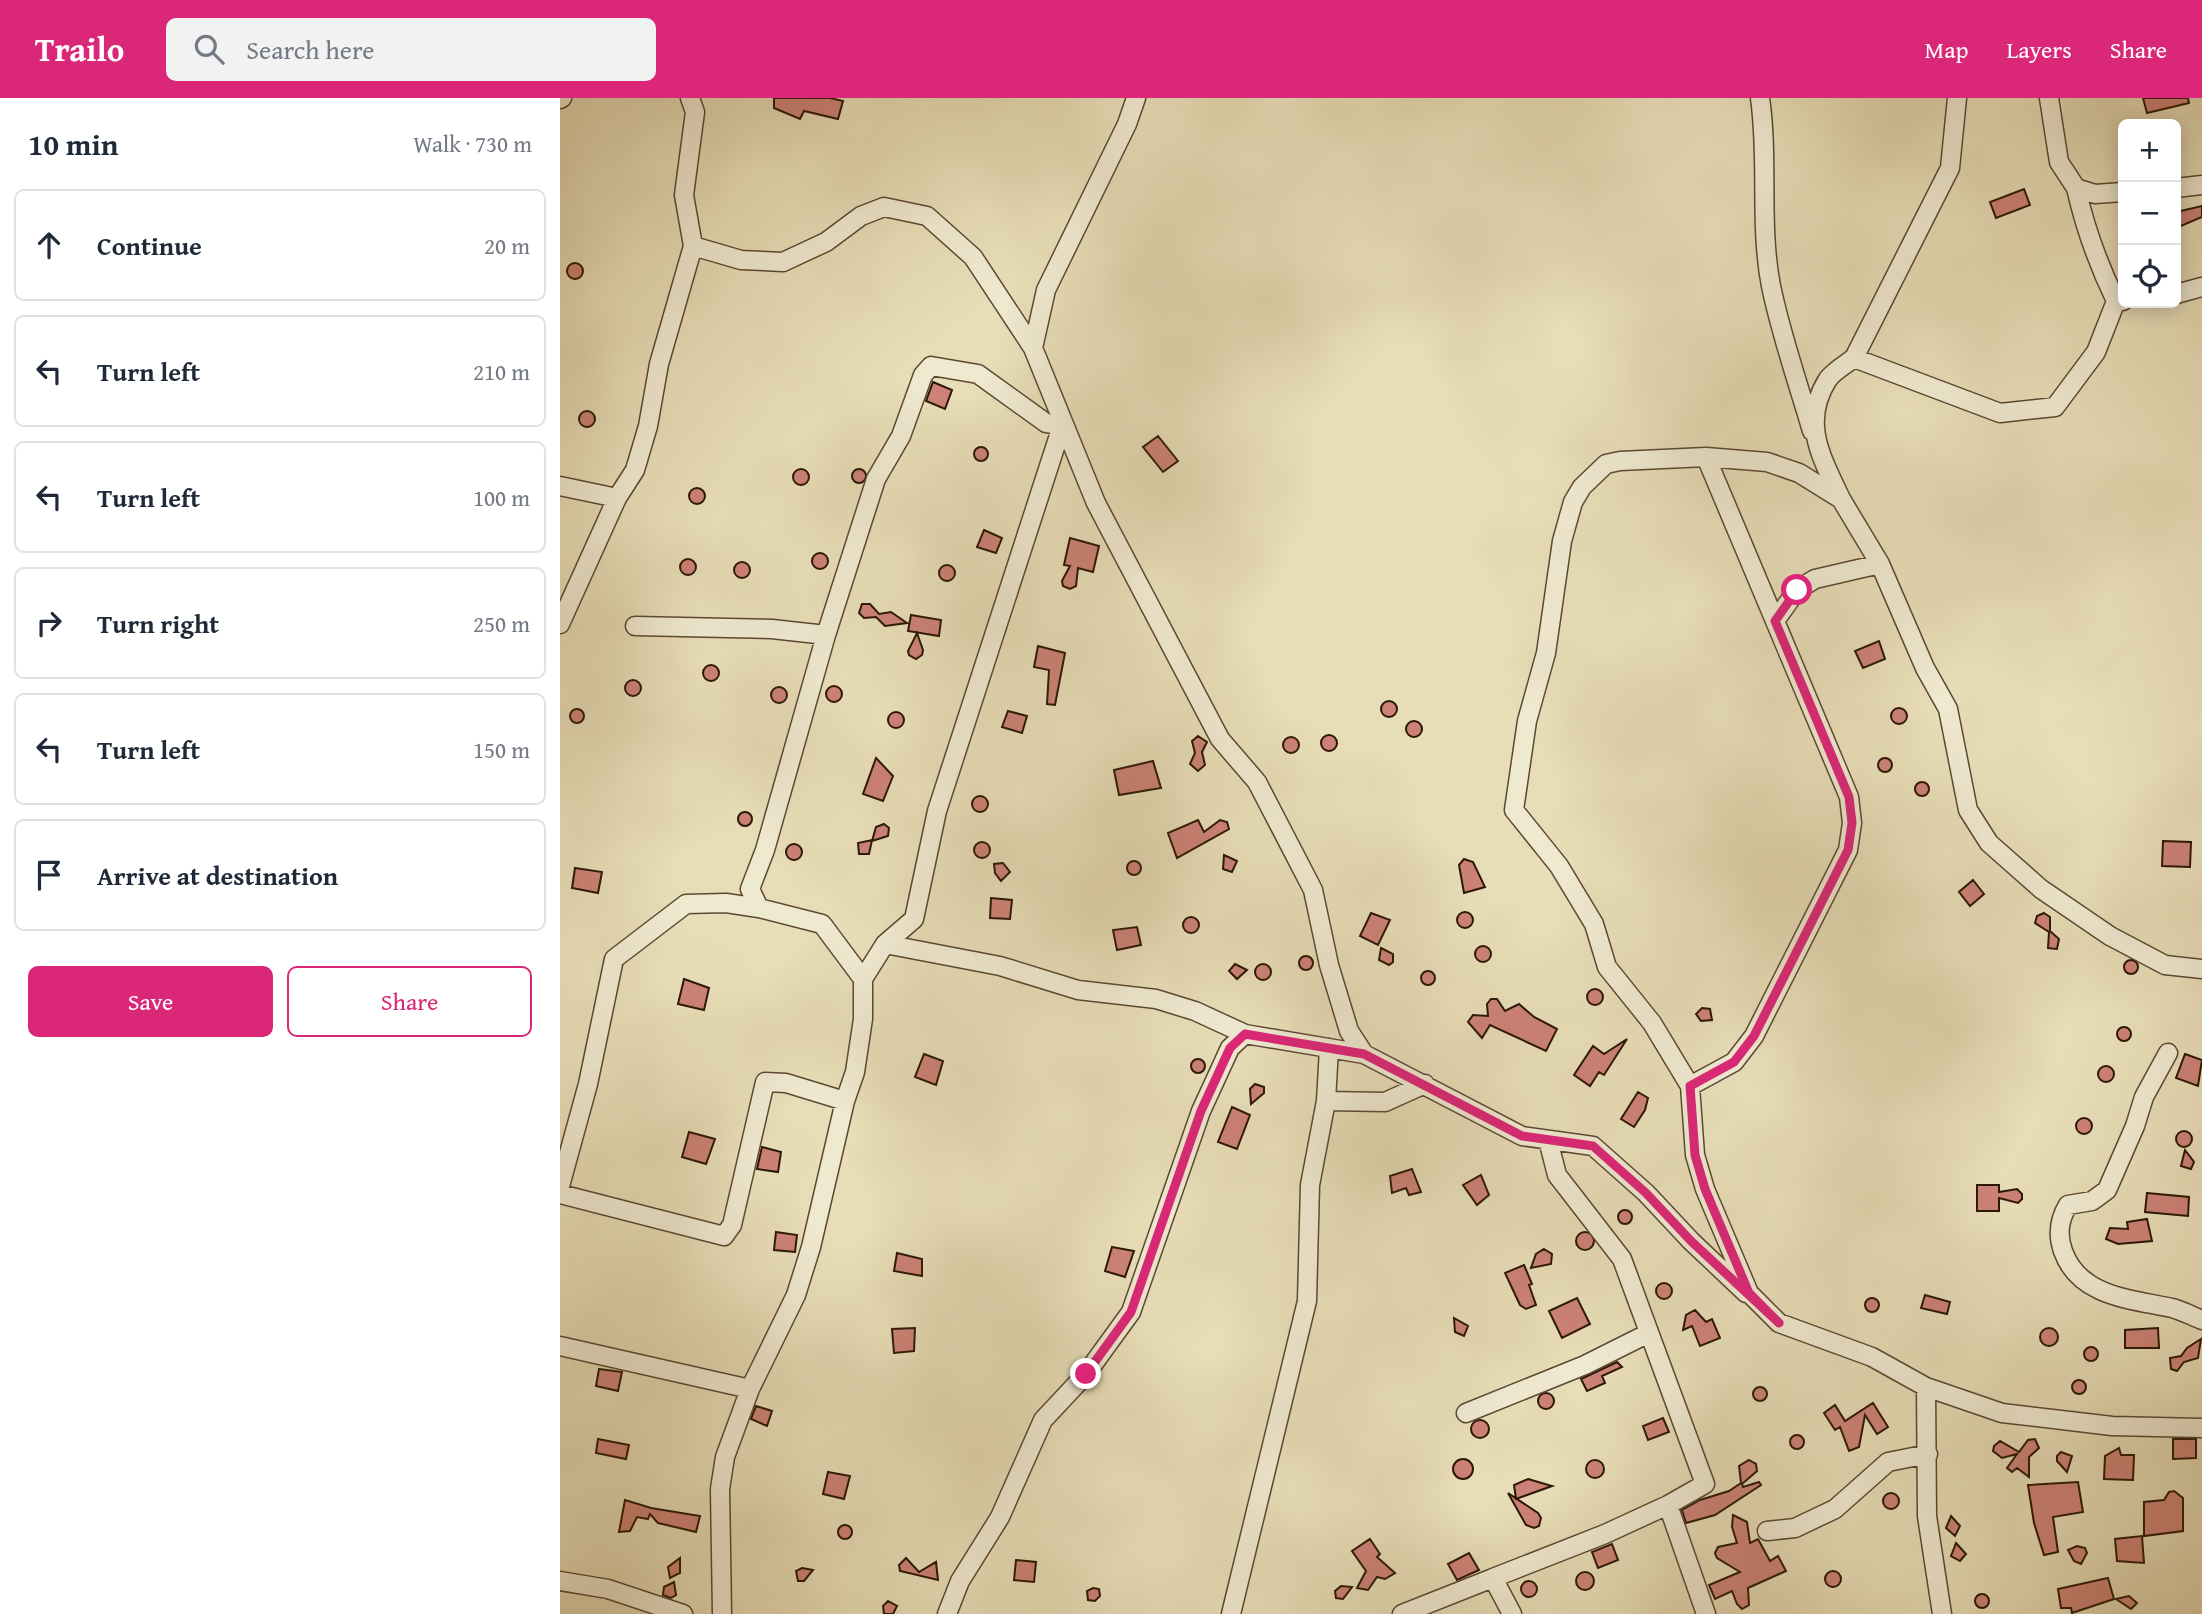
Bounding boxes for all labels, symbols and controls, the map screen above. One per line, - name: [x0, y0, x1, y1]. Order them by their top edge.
- search box: [166, 18, 656, 81]
- text: Trailo: [35, 25, 124, 73]
- icon: search: [190, 30, 228, 68]
- text: Search here: [246, 30, 375, 69]
- text: Map: [1925, 32, 1968, 67]
- text: Layers: [2006, 32, 2072, 67]
- text: Share: [2110, 32, 2167, 67]
- map controls: [2118, 119, 2181, 308]
- button: +: [2118, 119, 2181, 182]
- text: 10 min: [28, 122, 118, 166]
- text: Walk · 730 m: [413, 127, 532, 160]
- button: −: [2118, 182, 2181, 245]
- icon: ahead: [30, 226, 68, 264]
- text: Continue: [97, 226, 202, 265]
- text: 20 m: [484, 229, 530, 262]
- button: locate: [2118, 245, 2181, 308]
- icon: left: [30, 352, 68, 390]
- text: Turn left: [97, 352, 200, 391]
- text: 210 m: [473, 355, 530, 388]
- icon: left: [30, 478, 68, 516]
- text: Turn left: [97, 478, 200, 517]
- text: 100 m: [473, 481, 530, 514]
- route start: [1781, 574, 1812, 605]
- icon: right: [30, 604, 68, 642]
- text: Turn right: [97, 604, 219, 643]
- text: 250 m: [473, 607, 530, 640]
- icon: left: [30, 730, 68, 768]
- text: Turn left: [97, 730, 200, 769]
- text: 150 m: [473, 733, 530, 766]
- icon: arrive: [30, 856, 68, 894]
- text: Arrive at destination: [97, 856, 338, 895]
- button: Save: [28, 966, 273, 1037]
- button: Share: [287, 966, 532, 1037]
- route end: [1070, 1358, 1101, 1389]

